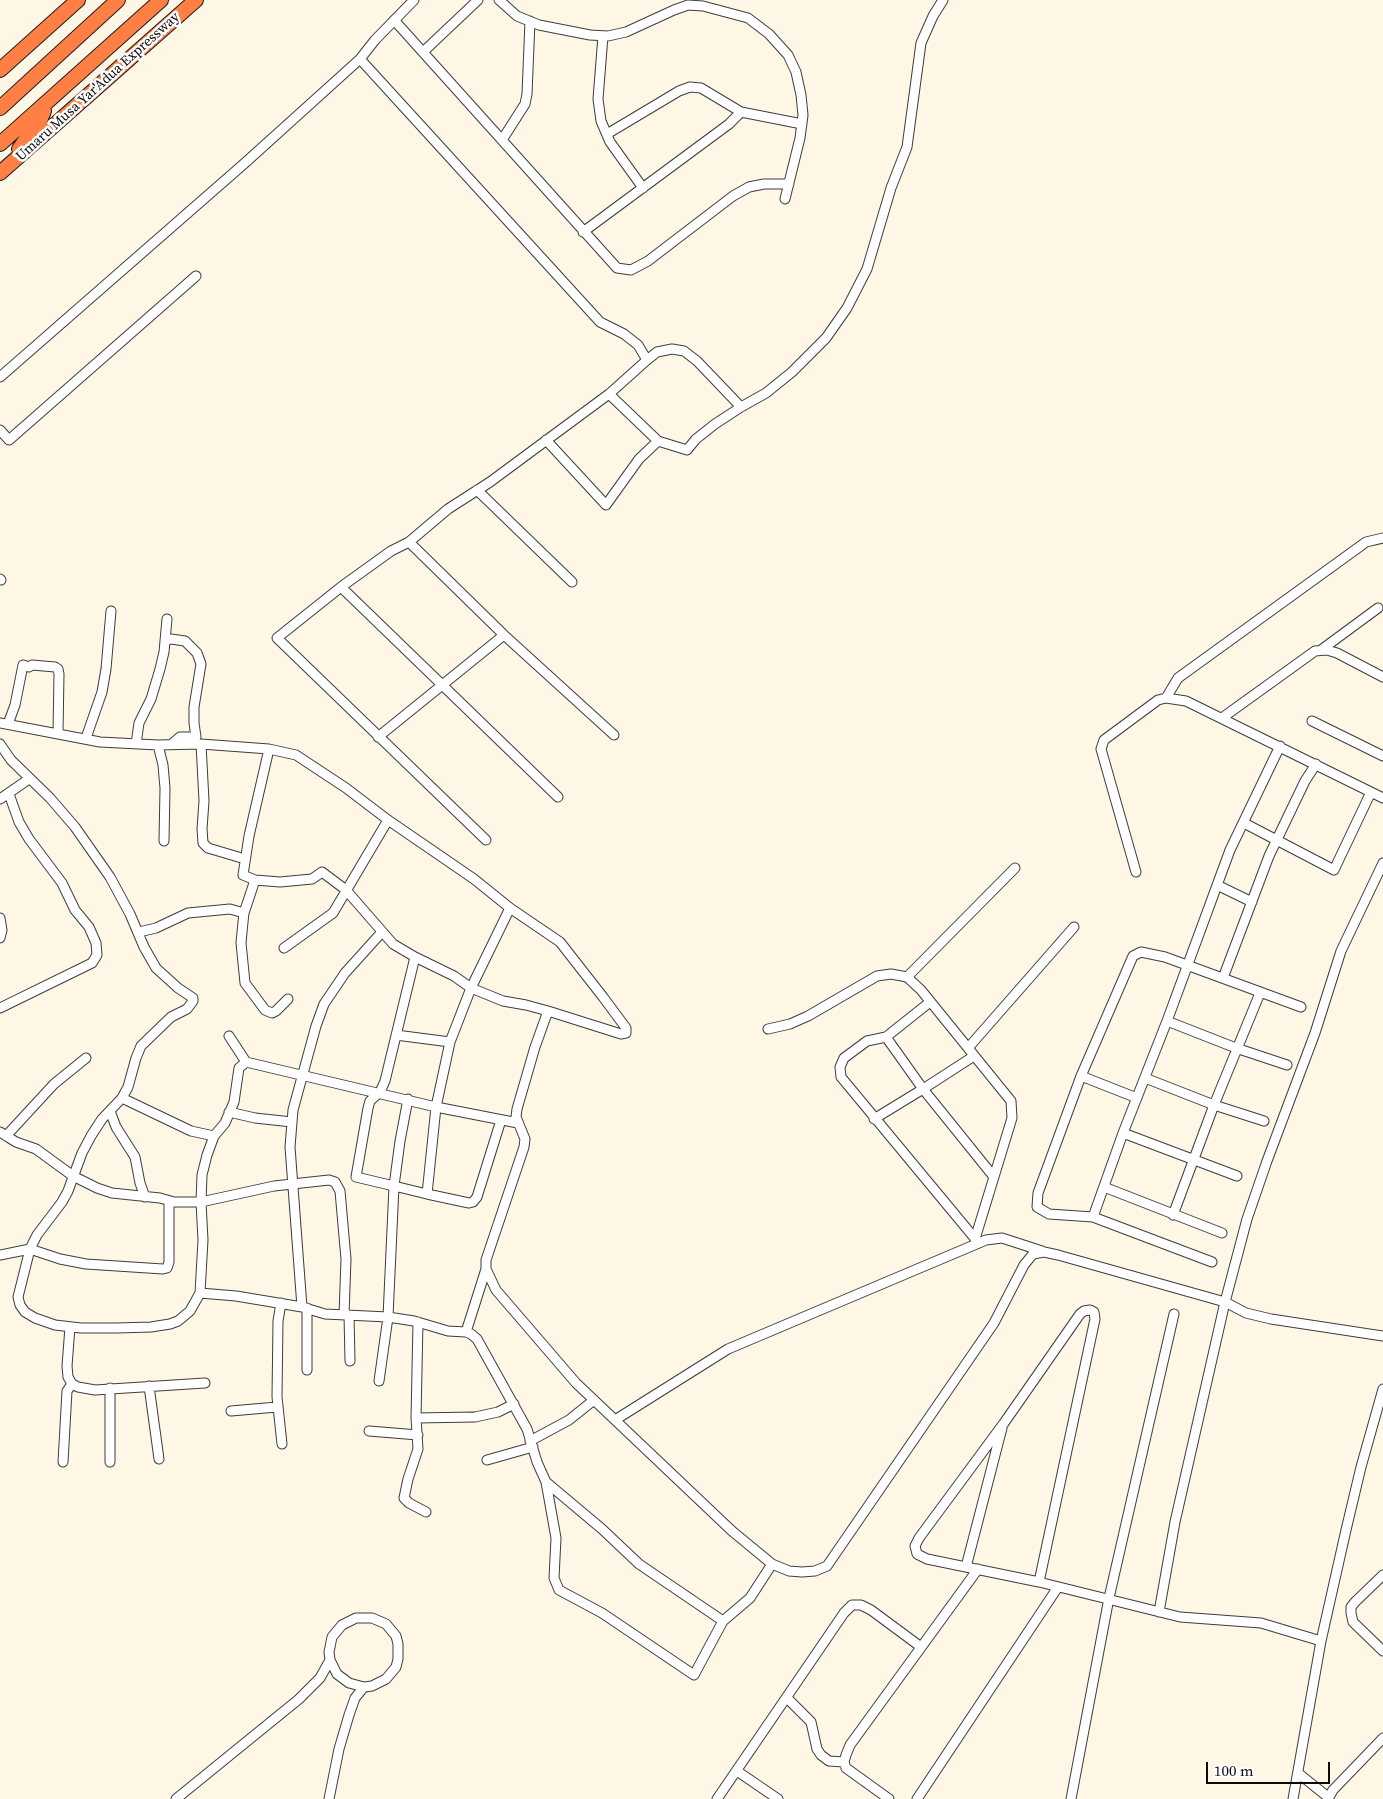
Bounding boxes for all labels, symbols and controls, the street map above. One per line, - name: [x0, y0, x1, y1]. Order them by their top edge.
- street label: Umaru Musa Yar'Adua Expressway: [13, 9, 183, 165]
- scale bar: [1208, 1752, 1332, 1784]
- text: 100 m: [1214, 1760, 1254, 1781]

